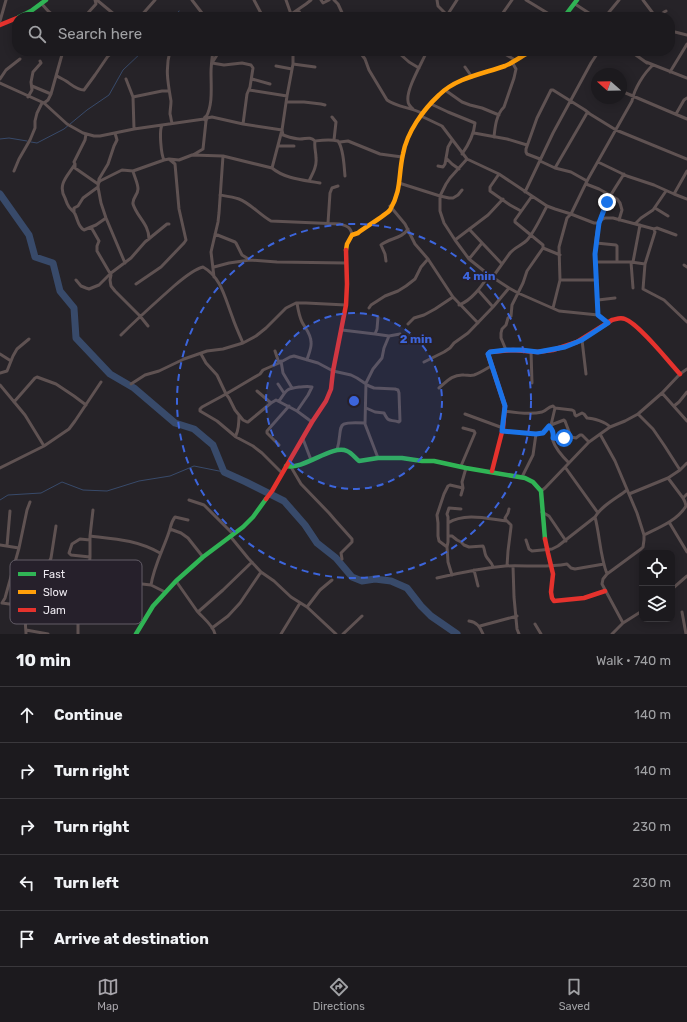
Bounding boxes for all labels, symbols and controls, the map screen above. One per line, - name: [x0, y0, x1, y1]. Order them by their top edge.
- search box: [12, 12, 675, 56]
- icon: search: [26, 23, 48, 45]
- text: Search here: [58, 25, 142, 43]
- north arrow: [591, 68, 627, 104]
- route end: [598, 193, 616, 211]
- text: 4 min: [463, 269, 496, 283]
- text: 2 min: [400, 332, 433, 346]
- centre of rings: [347, 394, 361, 408]
- route start: [555, 429, 573, 447]
- map controls: [639, 550, 675, 622]
- button: locate: [639, 550, 675, 586]
- legend: [10, 560, 142, 624]
- text: Fast: [43, 568, 66, 581]
- text: Slow: [43, 586, 68, 599]
- button: layers: [639, 586, 675, 622]
- text: Jam: [43, 604, 66, 617]
- text: 10 min: [16, 650, 71, 670]
- text: Walk · 740 m: [596, 653, 671, 668]
- icon: ahead: [16, 704, 38, 726]
- text: Continue: [54, 706, 123, 724]
- text: 140 m: [634, 707, 671, 722]
- icon: right: [16, 760, 38, 782]
- text: Turn right: [54, 762, 129, 780]
- text: 140 m: [634, 763, 671, 778]
- icon: right: [16, 816, 38, 838]
- text: Turn right: [54, 818, 129, 836]
- text: 230 m: [633, 819, 671, 834]
- icon: left: [16, 872, 38, 894]
- text: Turn left: [54, 874, 119, 892]
- text: 230 m: [633, 875, 671, 890]
- icon: arrive: [16, 928, 38, 950]
- text: Arrive at destination: [54, 930, 209, 948]
- tab: Map: [97, 976, 119, 1013]
- tab: Directions: [313, 976, 365, 1013]
- tab: Saved: [559, 976, 590, 1013]

